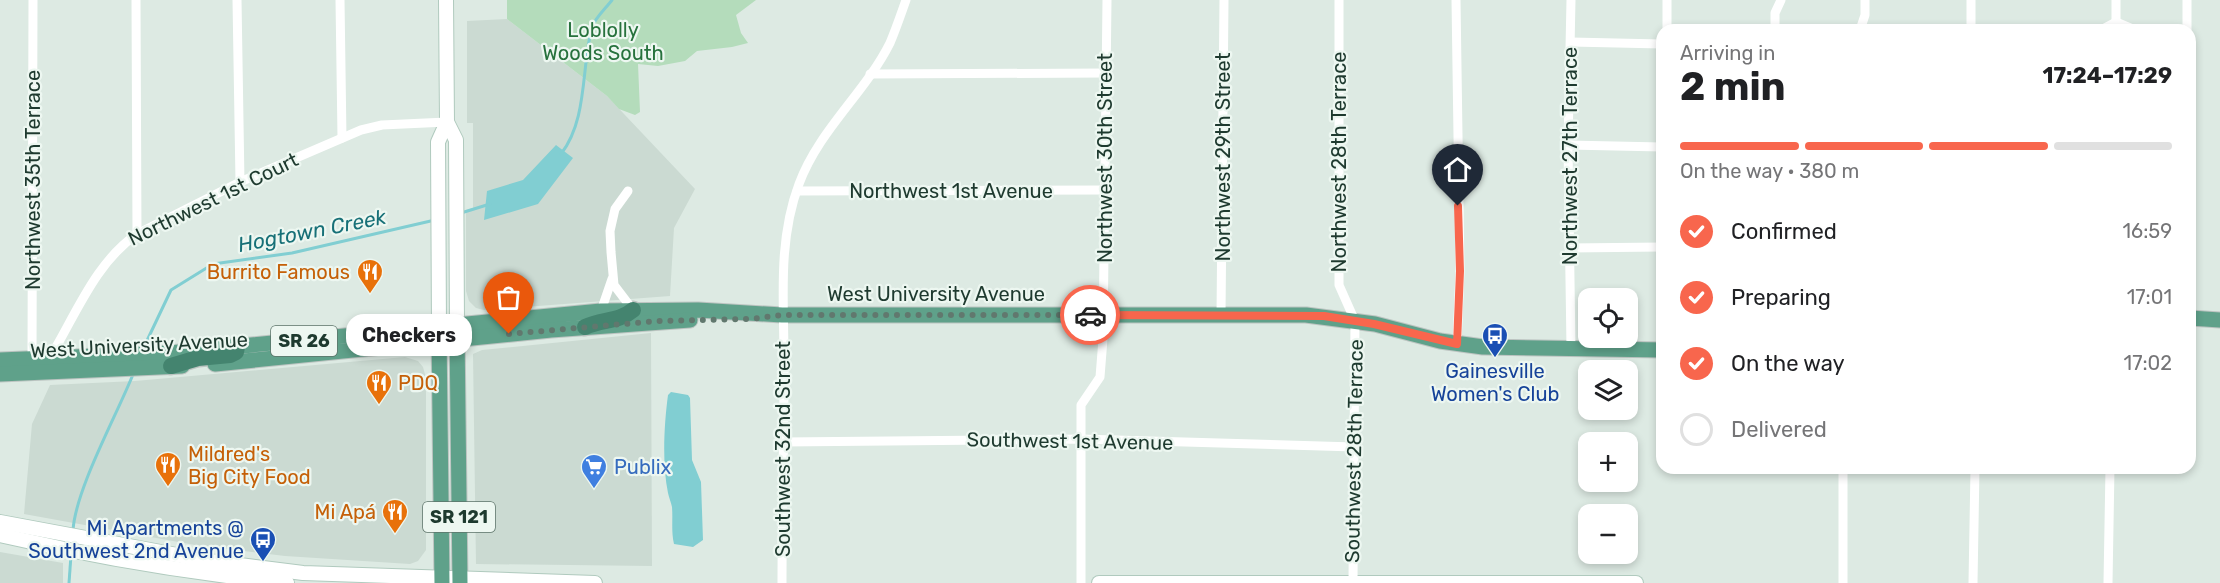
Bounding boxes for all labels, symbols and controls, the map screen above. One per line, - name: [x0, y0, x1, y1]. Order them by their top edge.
- park label: Loblolly Woods South: [542, 18, 664, 65]
- text: Arriving in: [1680, 41, 1775, 65]
- street label: Northwest 27th Terrace: [1558, 47, 1582, 265]
- street label: Northwest 29th Street: [1211, 52, 1235, 262]
- street label: Northwest 28th Terrace: [1327, 52, 1351, 272]
- street label: Northwest 30th Street: [1093, 53, 1117, 263]
- text: 17:24–17:29: [2043, 62, 2172, 89]
- text: 2 min: [1680, 64, 1786, 110]
- street label: Northwest 35th Terrace: [21, 70, 45, 290]
- pin: [1432, 144, 1483, 206]
- street label: Northwest 1st Court: [124, 147, 302, 251]
- icon: home: [1441, 153, 1474, 186]
- text: On the way · 380 m: [1680, 159, 1859, 183]
- street label: Northwest 1st Avenue: [849, 179, 1053, 203]
- water label: Hogtown Creek: [236, 204, 389, 257]
- icon: check: [1680, 215, 1713, 248]
- text: Confirmed: [1731, 218, 1837, 245]
- text: 16:59: [2123, 219, 2172, 243]
- restaurant icon: Burrito Famous: [355, 257, 385, 295]
- place label: Burrito Famous: [207, 260, 350, 284]
- pin: [483, 272, 534, 334]
- icon: bag: [492, 281, 525, 314]
- icon: check: [1680, 281, 1713, 314]
- street label: West University Avenue: [827, 282, 1045, 306]
- text: Preparing: [1731, 284, 1831, 311]
- courier: [1060, 285, 1120, 345]
- text: 17:01: [2127, 285, 2172, 309]
- map controls: [1578, 288, 1638, 564]
- button: locate: [1578, 288, 1638, 348]
- icon: car: [1074, 299, 1107, 332]
- callout: Checkers: [347, 313, 473, 355]
- bus stop icon: Gainesville Women's Club: [1480, 321, 1510, 359]
- text: Checkers: [362, 323, 456, 347]
- road number: SR 26: [271, 326, 337, 356]
- street label: West University Avenue: [30, 327, 248, 363]
- street label: Southwest 28th Terrace: [1340, 339, 1368, 563]
- street label: Southwest 32nd Street: [771, 341, 795, 557]
- icon: check: [1680, 347, 1713, 380]
- text: On the way: [1731, 350, 1845, 377]
- text: 17:02: [2124, 351, 2172, 375]
- place label: Gainesville Women's Club: [1431, 359, 1559, 406]
- button: layers: [1578, 360, 1638, 420]
- restaurant icon: PDQ: [364, 368, 394, 406]
- place label: PDQ: [398, 371, 438, 395]
- text: Delivered: [1731, 416, 1827, 443]
- street label: Southwest 1st Avenue: [966, 427, 1174, 455]
- button: +: [1578, 432, 1638, 492]
- place label: Mildred's Big City Food: [188, 442, 311, 489]
- restaurant icon: Mildred's Big City Food: [153, 450, 183, 488]
- supermarket icon: Publix: [579, 452, 609, 490]
- place label: Publix: [614, 455, 671, 479]
- restaurant icon: Mi Apá: [380, 497, 410, 535]
- place label: Mi Apá: [315, 500, 376, 524]
- road number: SR 121: [423, 502, 495, 532]
- button: −: [1578, 504, 1638, 564]
- place label: Mi Apartments @ Southwest 2nd Avenue: [28, 516, 244, 563]
- bus stop icon: Mi Apartments @ Southwest 2nd Avenue: [248, 525, 278, 563]

